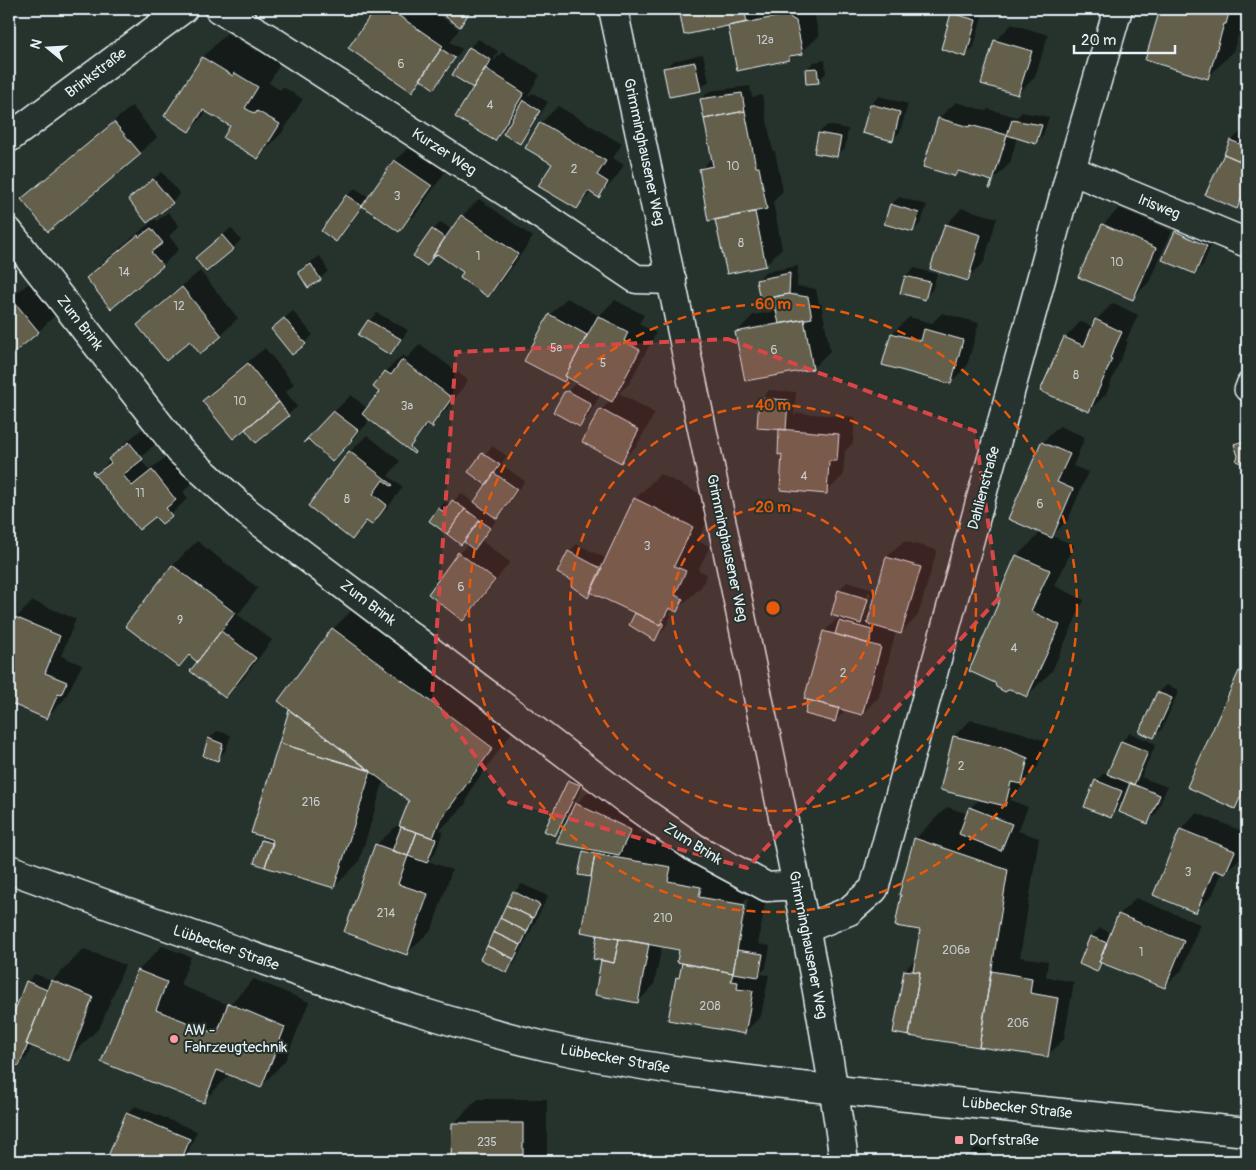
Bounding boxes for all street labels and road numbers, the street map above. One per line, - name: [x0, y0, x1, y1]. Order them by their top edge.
- street label: Brinkstraße: [62, 43, 131, 102]
- street label: Grimminghausener Weg: [619, 77, 669, 227]
- street label: Kurzer Weg: [408, 124, 480, 180]
- street label: Irisweg: [1135, 190, 1183, 224]
- street label: Zum Brink: [53, 292, 108, 355]
- street label: Dahlienstraße: [964, 444, 1004, 532]
- street label: Grimminghausener Weg: [702, 473, 752, 623]
- street label: Zum Brink: [336, 576, 400, 631]
- street label: Zum Brink: [660, 819, 726, 870]
- street label: Grimminghausener Weg: [784, 869, 832, 1021]
- street label: Lübbecker Straße: [170, 921, 282, 975]
- street label: Lübbecker Straße: [559, 1040, 672, 1078]
- street label: Lübbecker Straße: [961, 1093, 1074, 1123]

